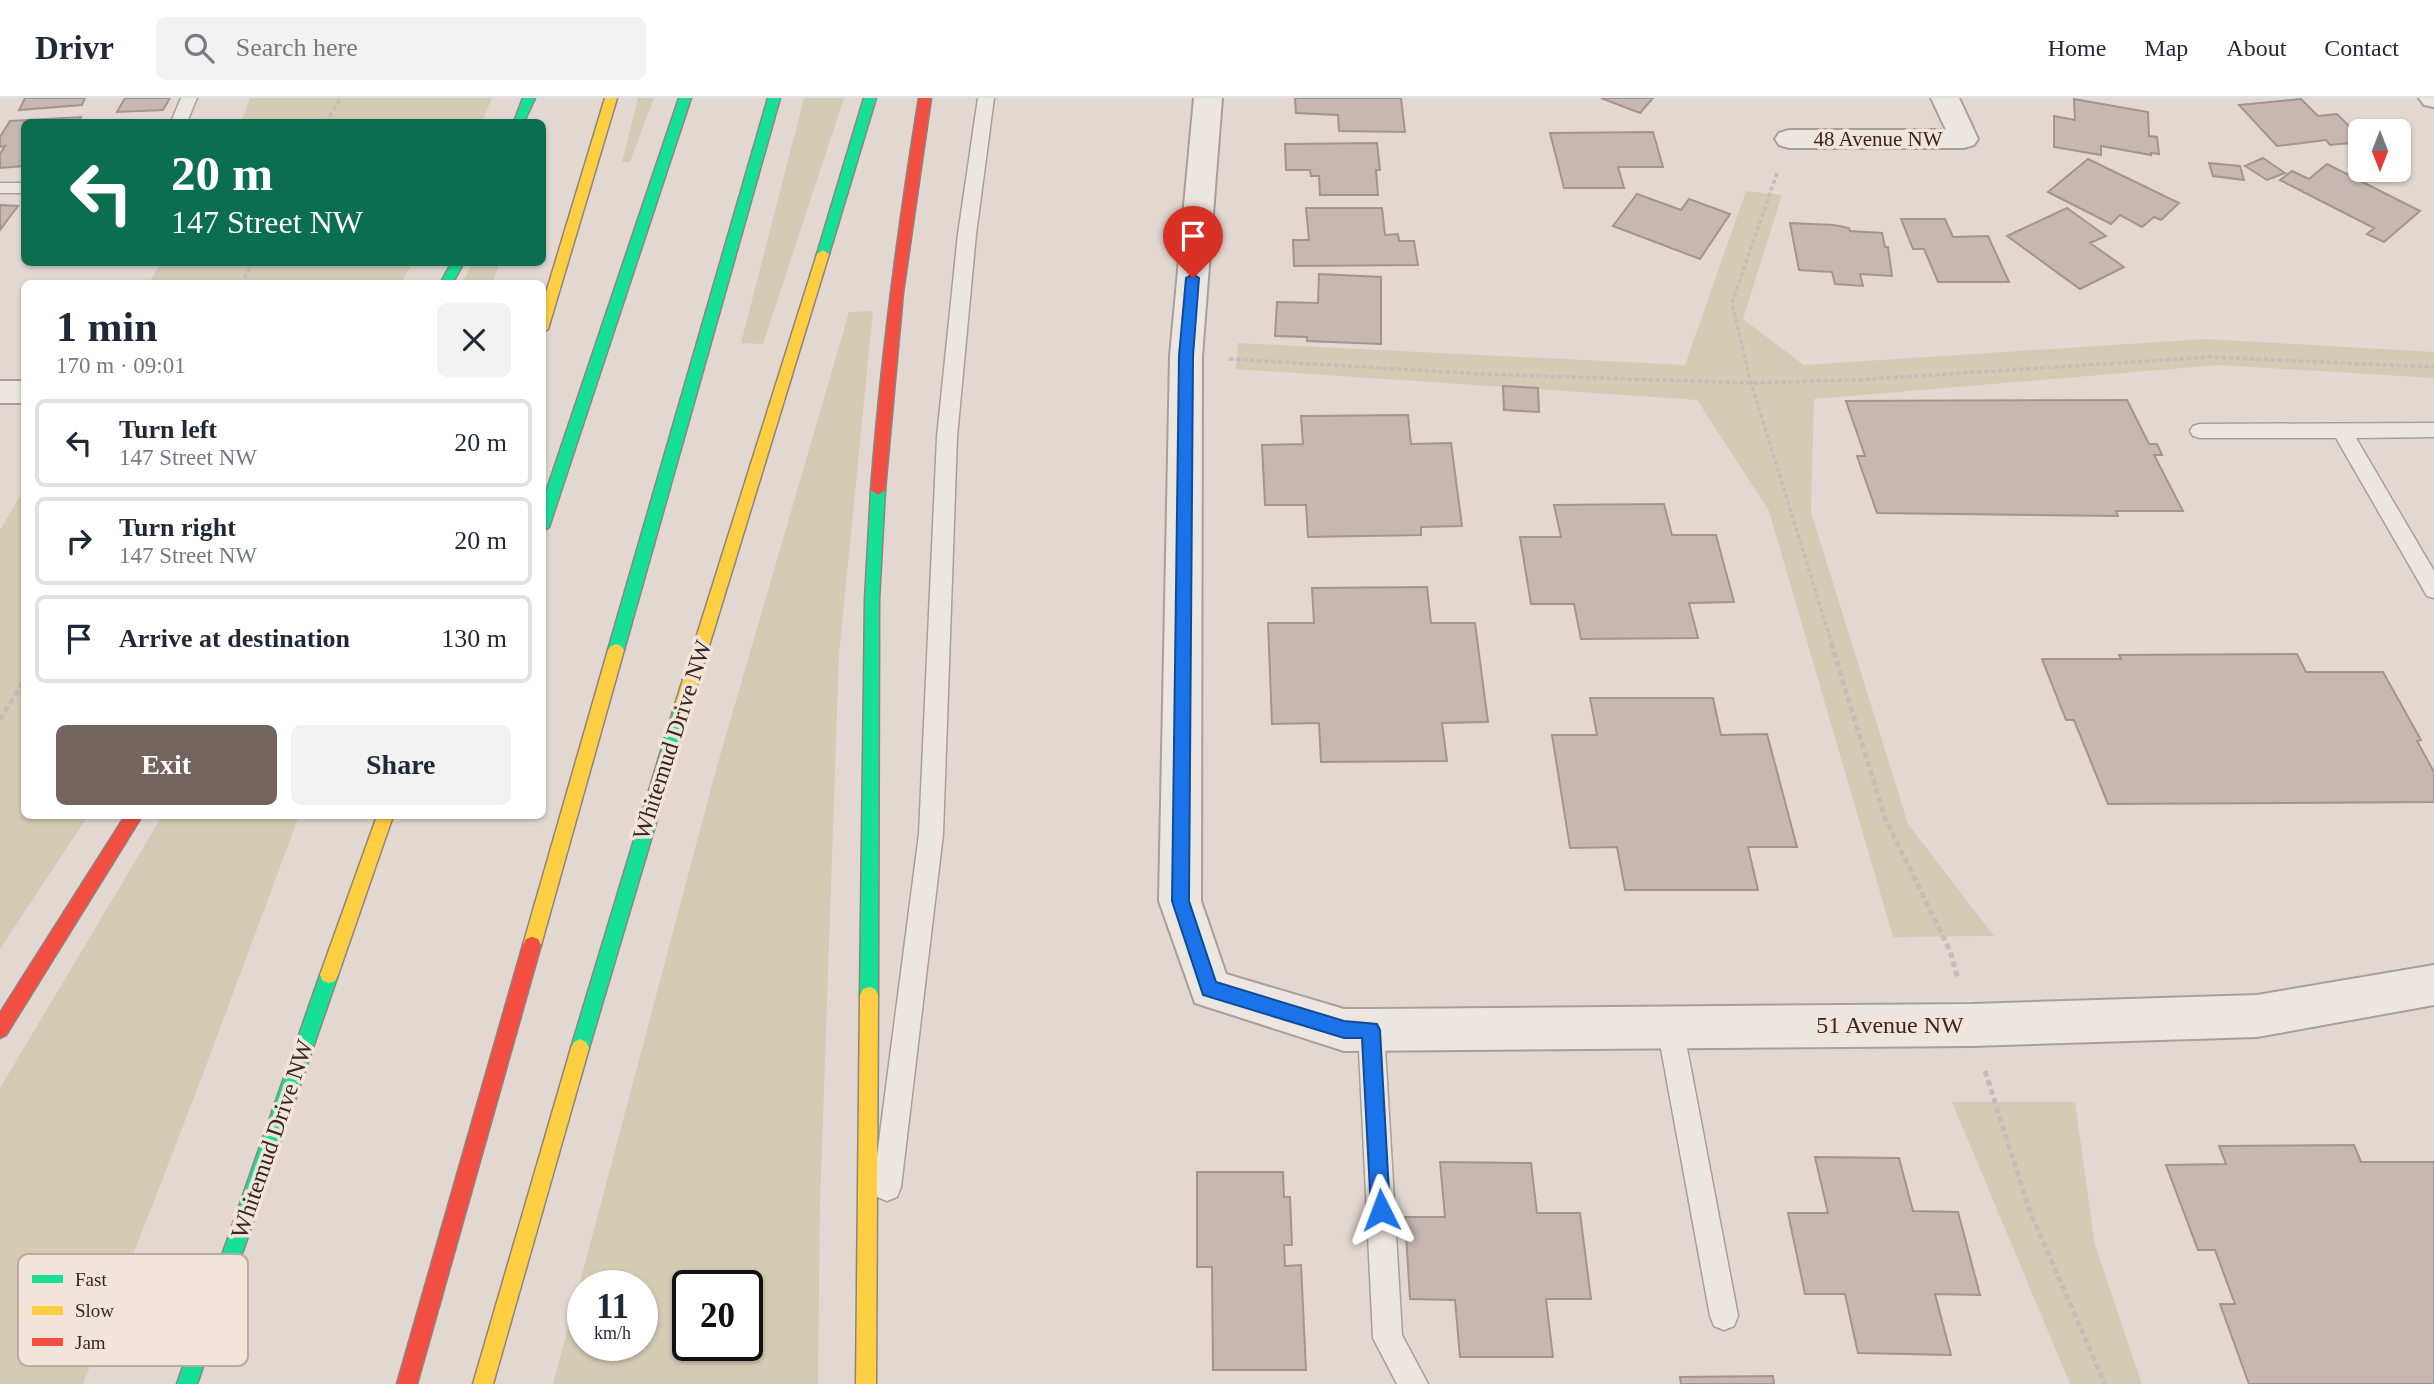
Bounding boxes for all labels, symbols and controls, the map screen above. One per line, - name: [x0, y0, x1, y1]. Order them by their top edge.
- search box: [156, 17, 646, 80]
- icon: search: [180, 29, 218, 67]
- text: Drivr: [35, 30, 114, 66]
- text: Search here: [236, 33, 358, 62]
- text: Home: [2048, 35, 2106, 61]
- text: Map: [2144, 35, 2188, 61]
- text: About: [2226, 35, 2286, 61]
- text: Contact: [2324, 35, 2399, 61]
- north arrow: [2348, 119, 2412, 182]
- map controls: [2348, 119, 2411, 182]
- street label: 48 Avenue NW: [1813, 127, 1943, 151]
- text: 20 m: [171, 146, 273, 201]
- icon: left: [56, 147, 147, 238]
- text: 147 Street NW: [171, 204, 363, 240]
- pin: [1163, 206, 1223, 278]
- icon: arrive: [1174, 217, 1212, 255]
- button: close: [437, 303, 511, 377]
- text: 1 min: [56, 304, 158, 350]
- text: 170 m · 09:01: [56, 353, 186, 378]
- text: Turn left: [119, 415, 217, 444]
- icon: left: [60, 424, 98, 462]
- text: 20 m: [454, 428, 507, 457]
- text: 147 Street NW: [119, 445, 257, 470]
- text: Turn right: [119, 513, 236, 542]
- icon: right: [60, 522, 98, 560]
- text: 20 m: [454, 526, 507, 555]
- text: 147 Street NW: [119, 543, 257, 568]
- icon: arrive: [60, 620, 98, 658]
- text: Arrive at destination: [119, 624, 350, 653]
- text: 130 m: [441, 624, 507, 653]
- street label: Whitemud Drive NW: [628, 637, 717, 843]
- button: Exit: [56, 725, 277, 805]
- button: Share: [291, 725, 511, 805]
- street label: 51 Avenue NW: [1816, 1012, 1964, 1038]
- street label: Whitemud Drive NW: [226, 1036, 318, 1242]
- position arrow: [1344, 1173, 1418, 1247]
- legend: [18, 1254, 248, 1366]
- text: Fast: [75, 1269, 107, 1290]
- speed limit sign: 20: [672, 1270, 763, 1361]
- text: 11: [596, 1287, 629, 1326]
- text: Slow: [75, 1300, 114, 1321]
- text: km/h: [594, 1323, 631, 1343]
- text: Jam: [75, 1332, 106, 1353]

